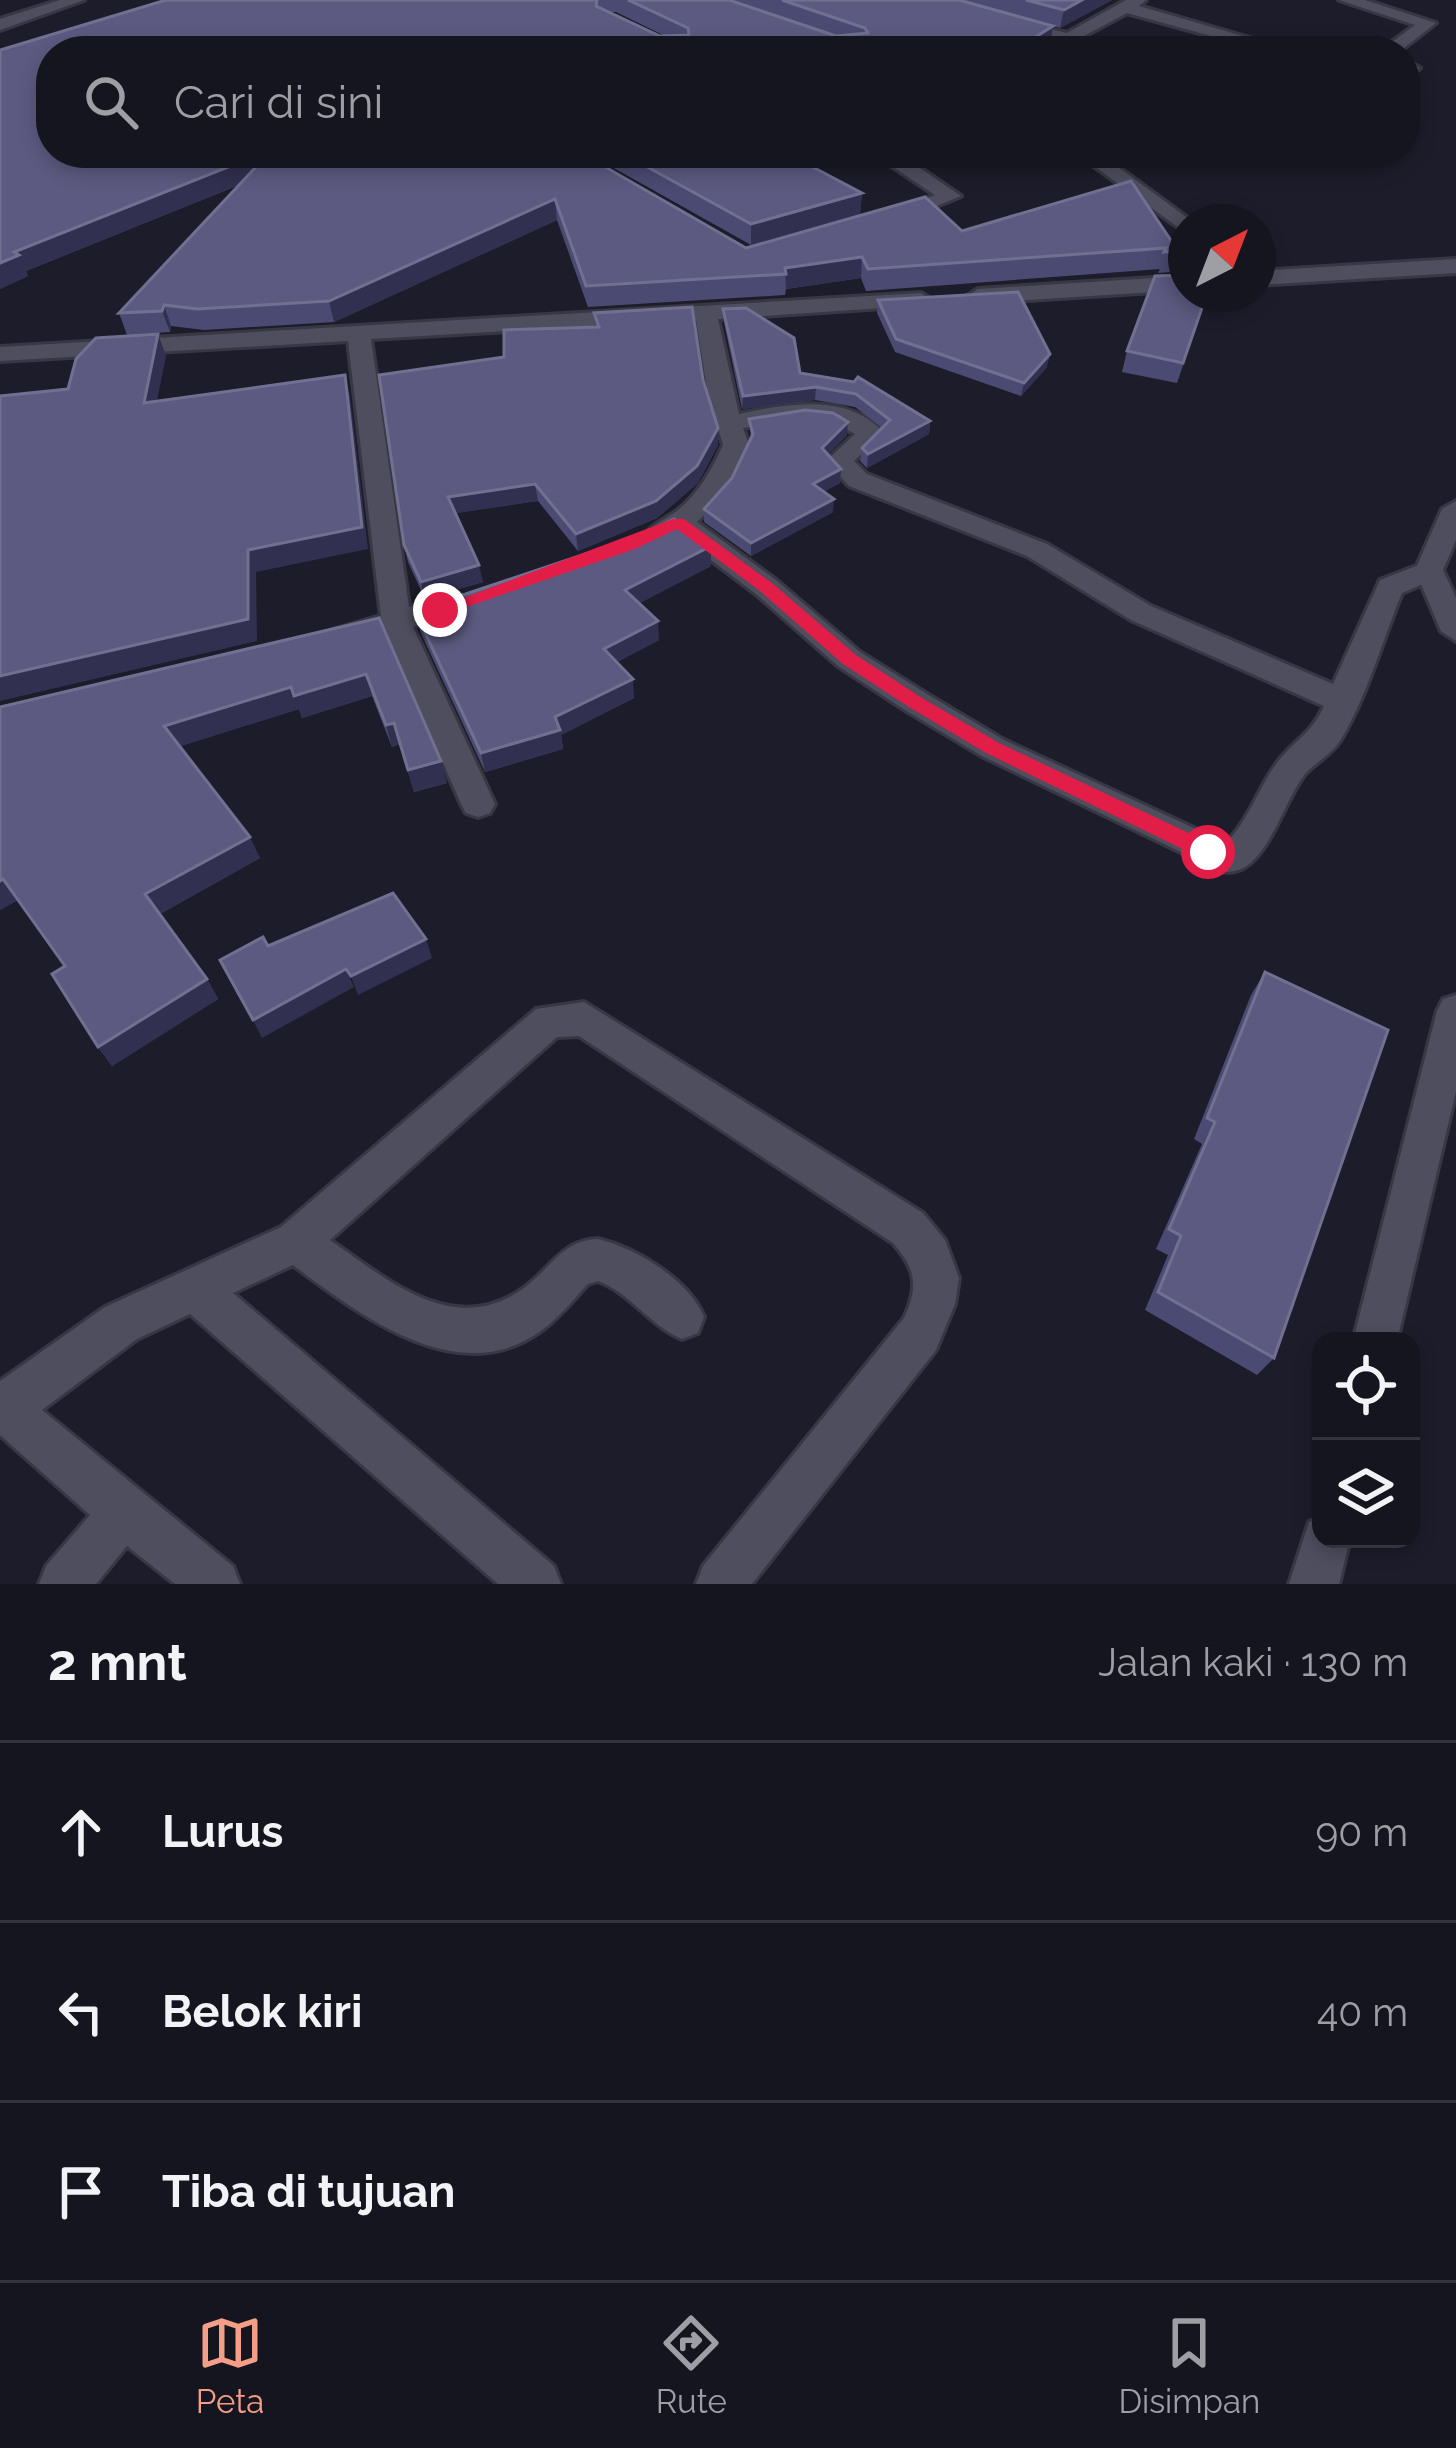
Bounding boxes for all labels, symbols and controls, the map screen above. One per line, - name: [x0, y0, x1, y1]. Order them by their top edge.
- search box: [36, 36, 1420, 168]
- icon: search: [78, 69, 144, 135]
- text: Cari di sini: [174, 76, 383, 129]
- north arrow: [1168, 204, 1276, 312]
- route end: [413, 583, 467, 637]
- route start: [1181, 825, 1235, 879]
- map controls: [1312, 1332, 1420, 1548]
- button: locate: [1312, 1332, 1420, 1440]
- button: layers: [1312, 1440, 1420, 1548]
- text: 2 mnt: [48, 1632, 187, 1692]
- text: Jalan kaki · 130 m: [1098, 1639, 1408, 1685]
- icon: ahead: [48, 1799, 114, 1865]
- text: Lurus: [162, 1805, 284, 1858]
- text: 90 m: [1315, 1809, 1408, 1855]
- icon: left: [48, 1979, 114, 2045]
- text: Belok kiri: [162, 1985, 362, 2038]
- text: 40 m: [1317, 1989, 1408, 2035]
- icon: arrive: [48, 2159, 114, 2225]
- text: Tiba di tujuan: [162, 2165, 455, 2218]
- tab: Peta: [196, 2310, 264, 2421]
- tab: Rute: [656, 2310, 727, 2421]
- tab: Disimpan: [1118, 2310, 1260, 2421]

